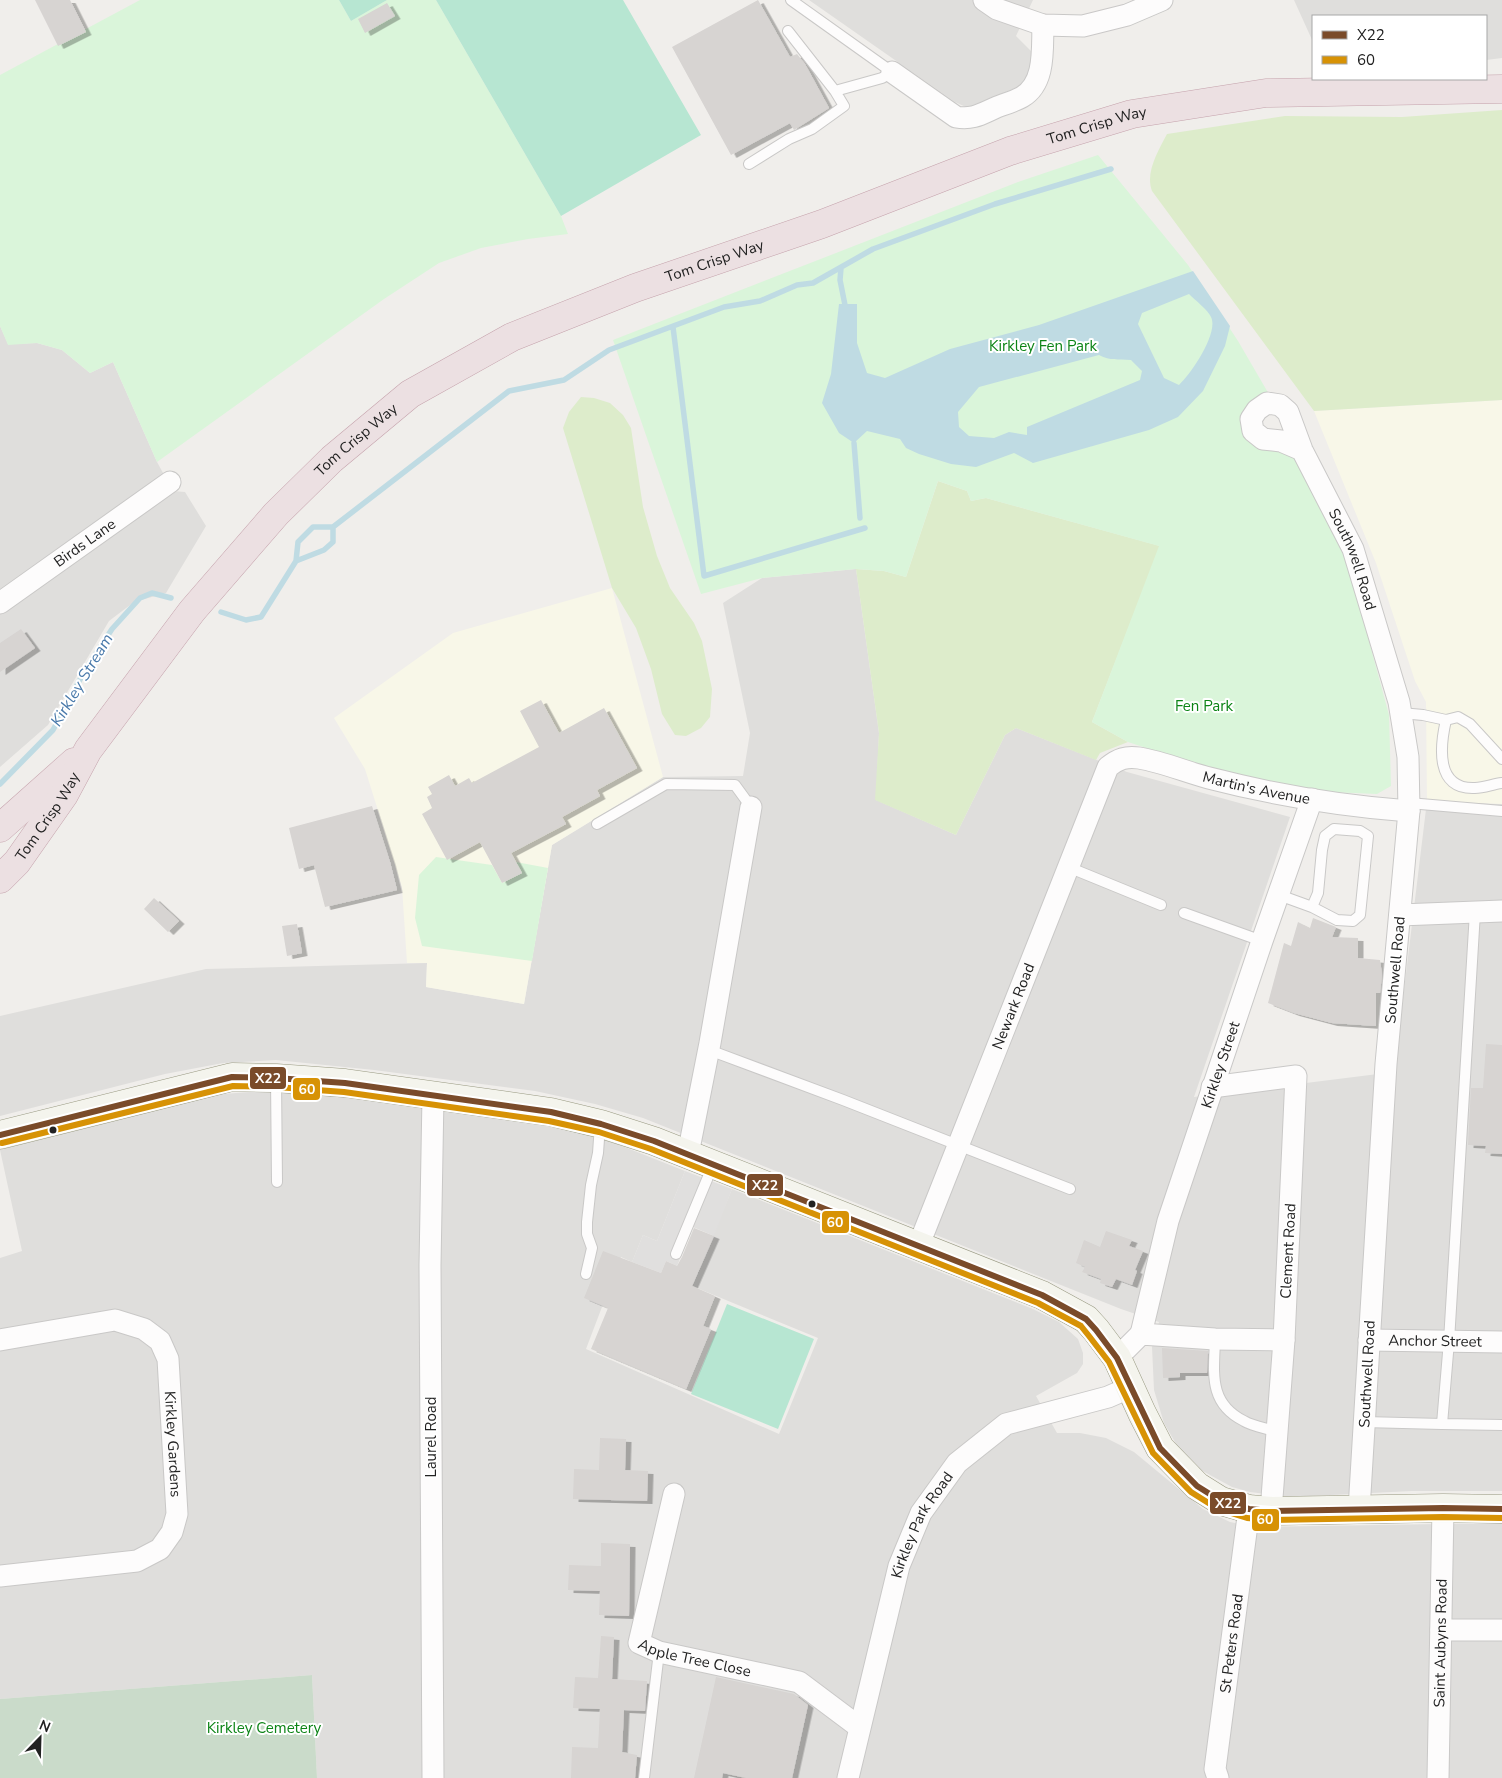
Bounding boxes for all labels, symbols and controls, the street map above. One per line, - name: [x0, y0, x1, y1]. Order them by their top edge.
- legend: [1312, 15, 1487, 80]
- text: X22: [1357, 25, 1385, 45]
- text: 60: [1357, 50, 1375, 70]
- street label: Tom Crisp Way: [1045, 102, 1148, 149]
- street label: Tom Crisp Way: [662, 235, 767, 287]
- park label: Kirkley Fen Park: [989, 336, 1097, 356]
- street label: Tom Crisp Way: [310, 399, 402, 481]
- street label: Southwell Road: [1324, 505, 1381, 613]
- street label: Birds Lane: [50, 514, 120, 572]
- water label: Kirkley Stream: [46, 630, 118, 730]
- park label: Fen Park: [1175, 696, 1234, 716]
- street label: Martin's Avenue: [1201, 767, 1312, 809]
- street label: Tom Crisp Way: [11, 768, 85, 865]
- street label: Southwell Road: [1380, 915, 1410, 1025]
- street label: Newark Road: [987, 960, 1039, 1052]
- street label: Kirkley Street: [1197, 1018, 1245, 1111]
- line badge: X22: [249, 1066, 287, 1090]
- text: X22: [254, 1069, 281, 1088]
- line badge: 60: [292, 1077, 321, 1101]
- text: 60: [299, 1080, 315, 1099]
- unlabelled marker: [48, 1125, 58, 1135]
- line badge: X22: [746, 1173, 784, 1197]
- text: X22: [751, 1176, 778, 1195]
- unlabelled marker: [807, 1199, 817, 1209]
- street label: Clement Road: [1276, 1203, 1300, 1299]
- line badge: 60: [821, 1210, 850, 1234]
- text: 60: [827, 1213, 843, 1232]
- street label: Southwell Road: [1354, 1320, 1380, 1428]
- street label: Anchor Street: [1388, 1330, 1483, 1352]
- street label: Kirkley Gardens: [160, 1390, 186, 1498]
- street label: Laurel Road: [421, 1397, 441, 1477]
- street label: Kirkley Park Road: [886, 1468, 958, 1580]
- line badge: X22: [1209, 1491, 1247, 1515]
- text: X22: [1214, 1494, 1241, 1513]
- line badge: 60: [1251, 1508, 1280, 1532]
- text: 60: [1257, 1510, 1273, 1529]
- street label: Saint Aubyns Road: [1429, 1579, 1452, 1707]
- street label: St Peters Road: [1215, 1593, 1248, 1694]
- street label: Apple Tree Close: [635, 1634, 753, 1681]
- north arrow: [15, 1713, 65, 1763]
- text: N: [36, 1716, 53, 1737]
- park label: Kirkley Cemetery: [207, 1718, 322, 1738]

